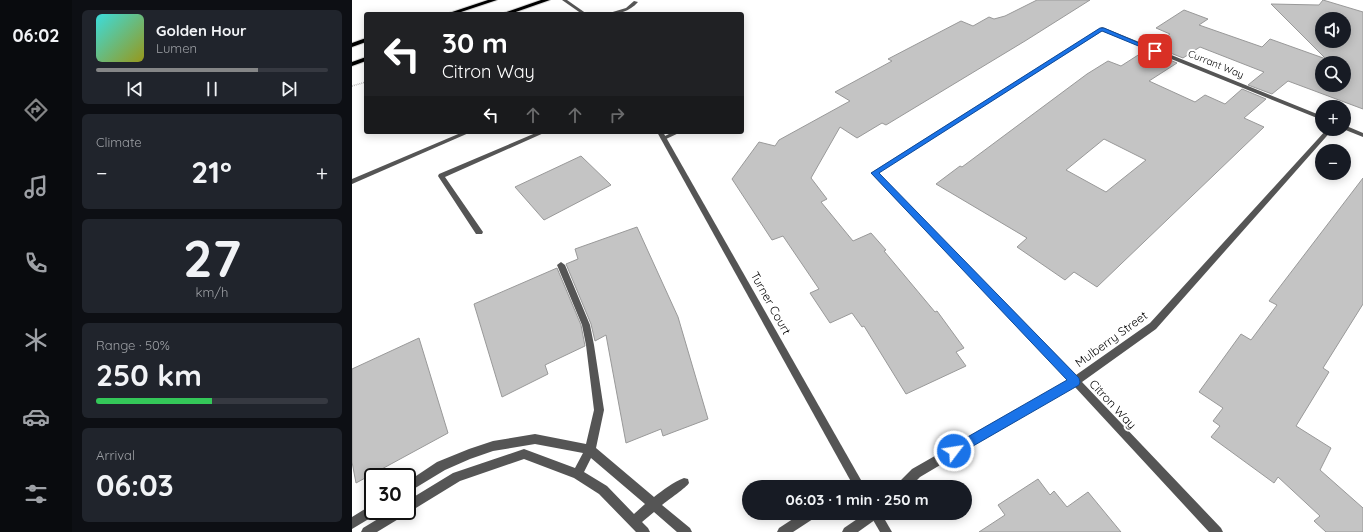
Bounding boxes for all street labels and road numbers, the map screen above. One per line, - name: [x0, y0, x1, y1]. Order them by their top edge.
- street label: Currant Way: [1186, 47, 1246, 81]
- street label: Turner Court: [748, 269, 794, 337]
- street label: Mulberry Street: [1072, 308, 1150, 370]
- street label: Citron Way: [1086, 376, 1140, 432]

